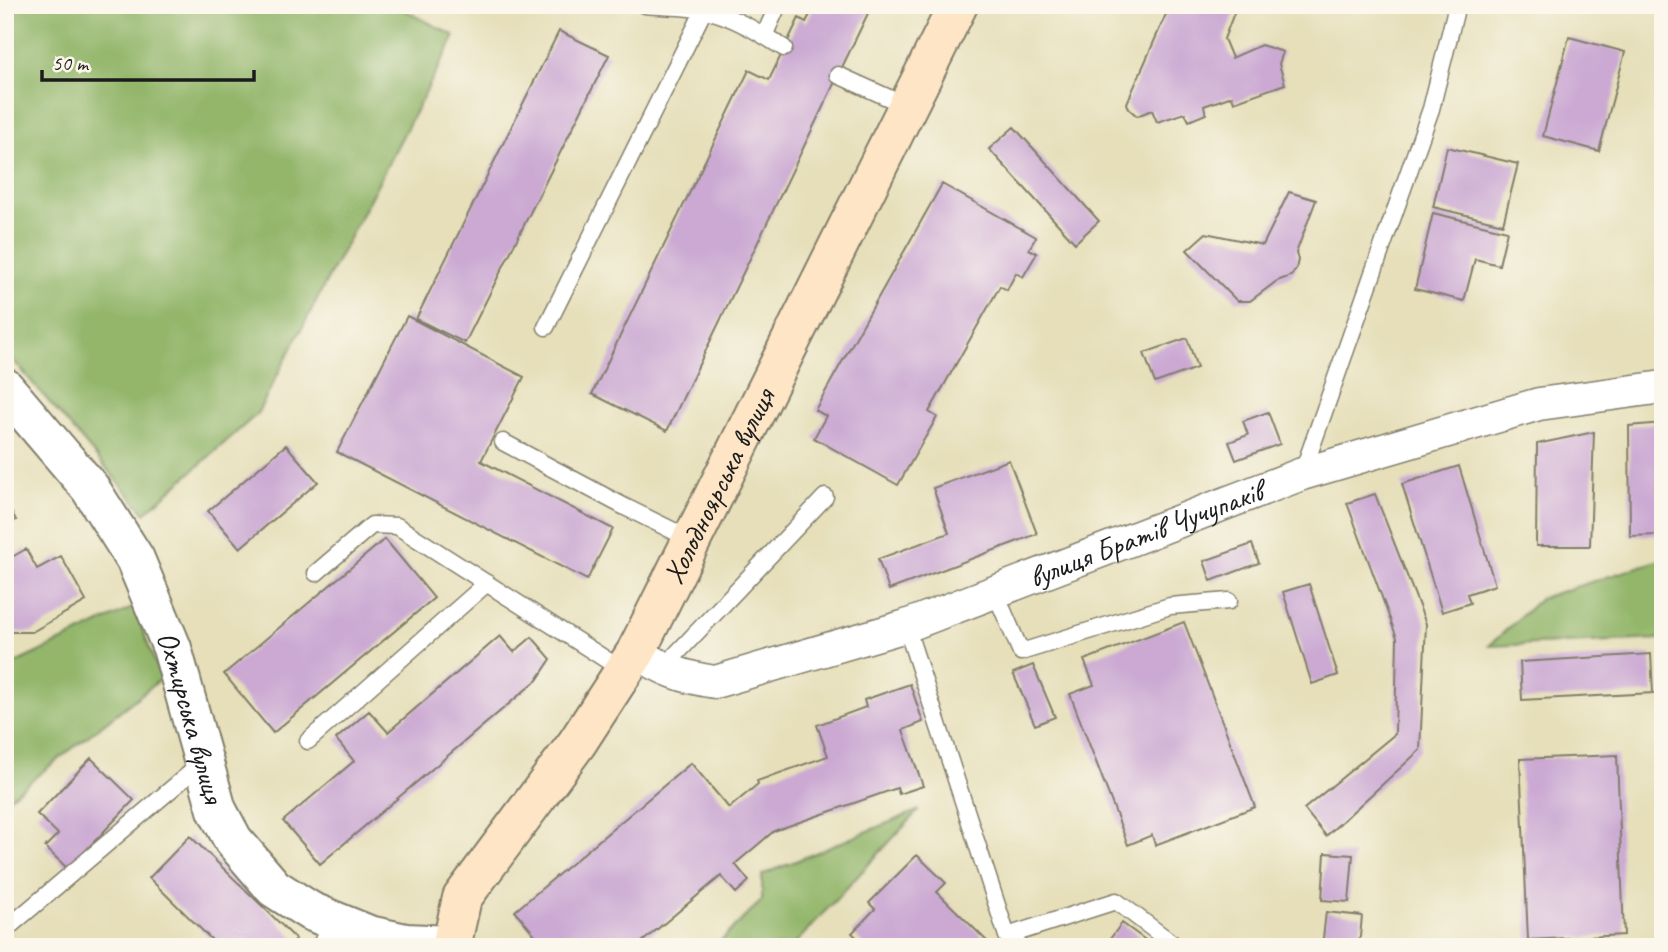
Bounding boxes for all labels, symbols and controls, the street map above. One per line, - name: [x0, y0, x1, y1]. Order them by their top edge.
- scale bar: [42, 38, 254, 82]
- text: 50 m: [52, 50, 90, 76]
- street label: Холодноярська вулиця: [654, 380, 784, 590]
- street label: вулиця Братів Чучупаків: [1023, 469, 1274, 596]
- street label: Охтирська вулиця: [148, 625, 234, 809]

